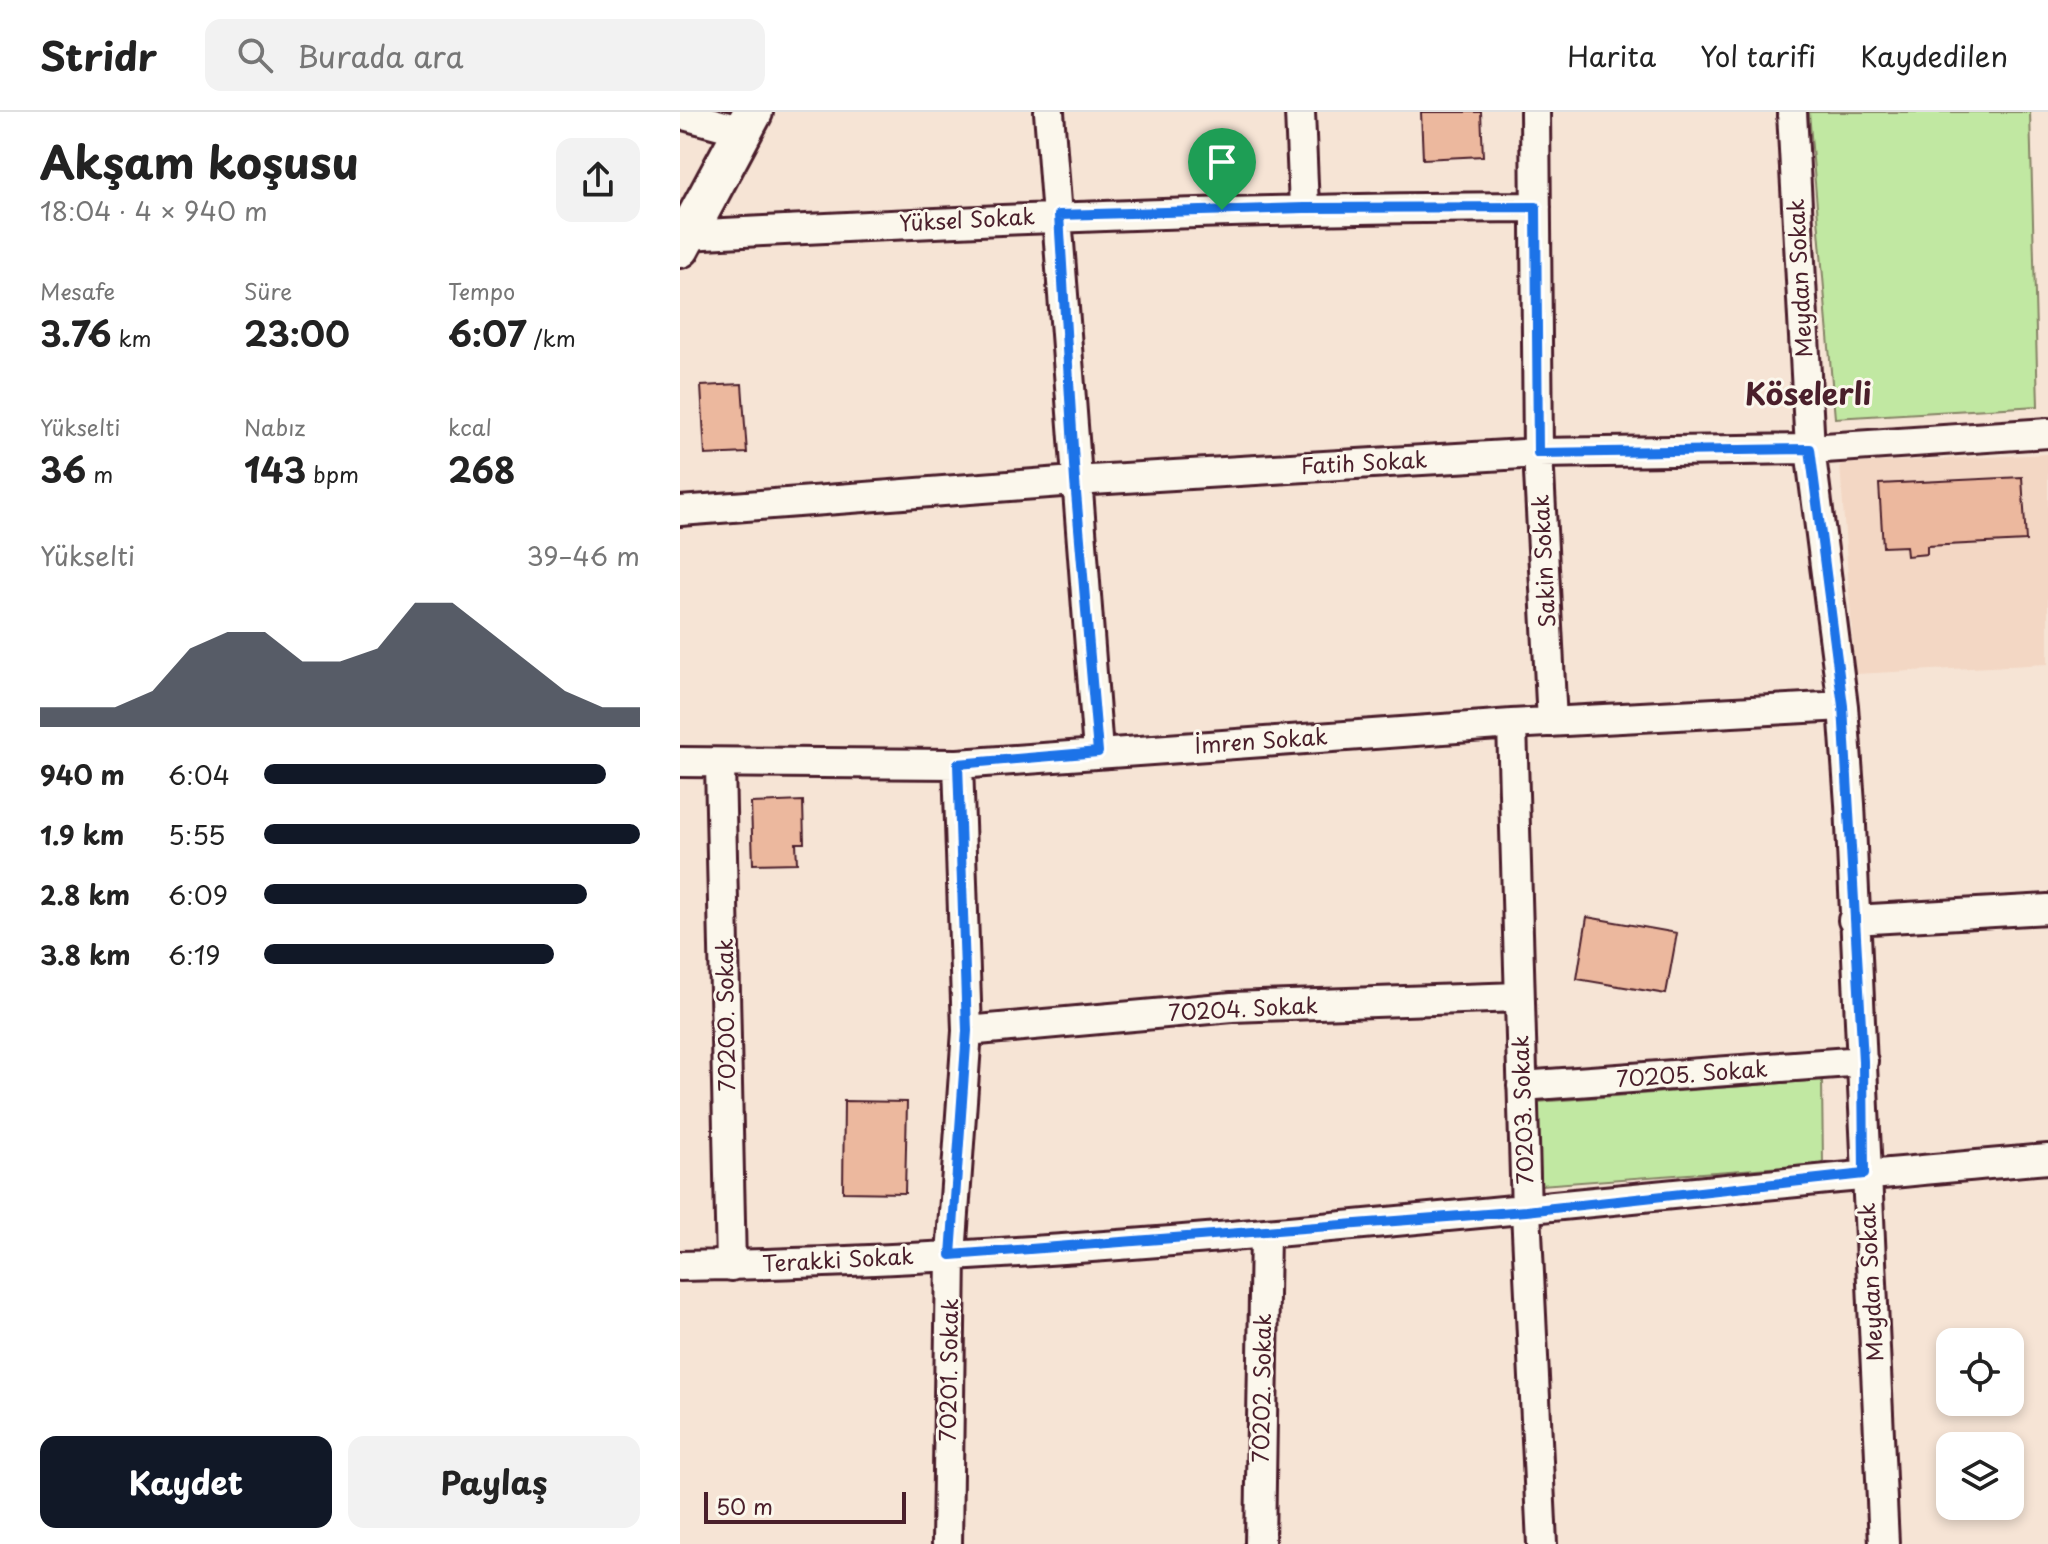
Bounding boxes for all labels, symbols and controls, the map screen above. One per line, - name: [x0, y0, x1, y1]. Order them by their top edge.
- search box: [205, 19, 765, 91]
- text: Stridr: [40, 27, 157, 84]
- icon: search: [233, 33, 277, 77]
- text: Burada ara: [297, 33, 464, 78]
- text: Harita: [1567, 34, 1656, 77]
- text: Yol tarifi: [1700, 34, 1816, 77]
- text: Kaydedilen: [1860, 34, 2008, 77]
- text: Akşam koşusu: [40, 128, 359, 194]
- pin: [1188, 128, 1256, 210]
- button: share: [556, 138, 640, 222]
- icon: arrive: [1200, 140, 1244, 184]
- text: 18:04 · 4 × 940 m: [40, 191, 268, 230]
- street label: Yüksel Sokak: [898, 198, 1036, 239]
- street label: Meydan Sokak: [1778, 198, 1819, 358]
- text: Mesafe: [40, 274, 115, 307]
- text: Süre: [244, 274, 292, 307]
- text: Tempo: [448, 274, 515, 307]
- text: 3.76: [40, 307, 111, 359]
- text: 23:00: [244, 307, 350, 359]
- text: 6:07: [448, 307, 526, 359]
- text: km: [111, 321, 152, 354]
- text: /km: [526, 321, 576, 354]
- district label: Köselerli: [1745, 370, 1871, 415]
- text: Yükselti: [40, 410, 120, 443]
- text: Nabız: [244, 410, 305, 443]
- text: kcal: [448, 410, 492, 443]
- street label: Fatih Sokak: [1300, 442, 1428, 481]
- text: 36: [40, 443, 86, 495]
- text: 143: [244, 443, 306, 495]
- text: 268: [448, 443, 515, 495]
- text: m: [86, 457, 113, 490]
- text: bpm: [306, 457, 359, 490]
- street label: Sakin Sokak: [1523, 493, 1562, 628]
- text: Yükselti: [40, 536, 135, 575]
- text: 39–46 m: [527, 536, 640, 575]
- street label: İmren Sokak: [1193, 718, 1329, 761]
- text: 940 m: [40, 755, 125, 794]
- text: 6:04: [168, 755, 230, 794]
- text: 1.9 km: [40, 815, 124, 854]
- text: 5:55: [168, 815, 226, 854]
- text: 2.8 km: [40, 875, 130, 914]
- text: 6:09: [168, 875, 228, 914]
- text: 3.8 km: [40, 935, 131, 974]
- text: 6:19: [168, 935, 221, 974]
- street label: 70200. Sokak: [707, 938, 742, 1092]
- street label: 70204. Sokak: [1167, 987, 1318, 1028]
- street label: 70203. Sokak: [1502, 1035, 1541, 1185]
- street label: 70205. Sokak: [1615, 1051, 1769, 1094]
- street label: Meydan Sokak: [1849, 1202, 1890, 1362]
- street label: Terakki Sokak: [761, 1238, 915, 1279]
- street label: 70201. Sokak: [930, 1298, 965, 1442]
- street label: 70202. Sokak: [1243, 1313, 1278, 1463]
- map controls: [1936, 1328, 2024, 1520]
- button: locate: [1936, 1328, 2024, 1416]
- button: layers: [1936, 1432, 2024, 1520]
- button: Kaydet: [40, 1436, 332, 1528]
- button: Paylaş: [348, 1436, 640, 1528]
- scale bar: [704, 1488, 906, 1524]
- text: 50 m: [716, 1489, 773, 1522]

